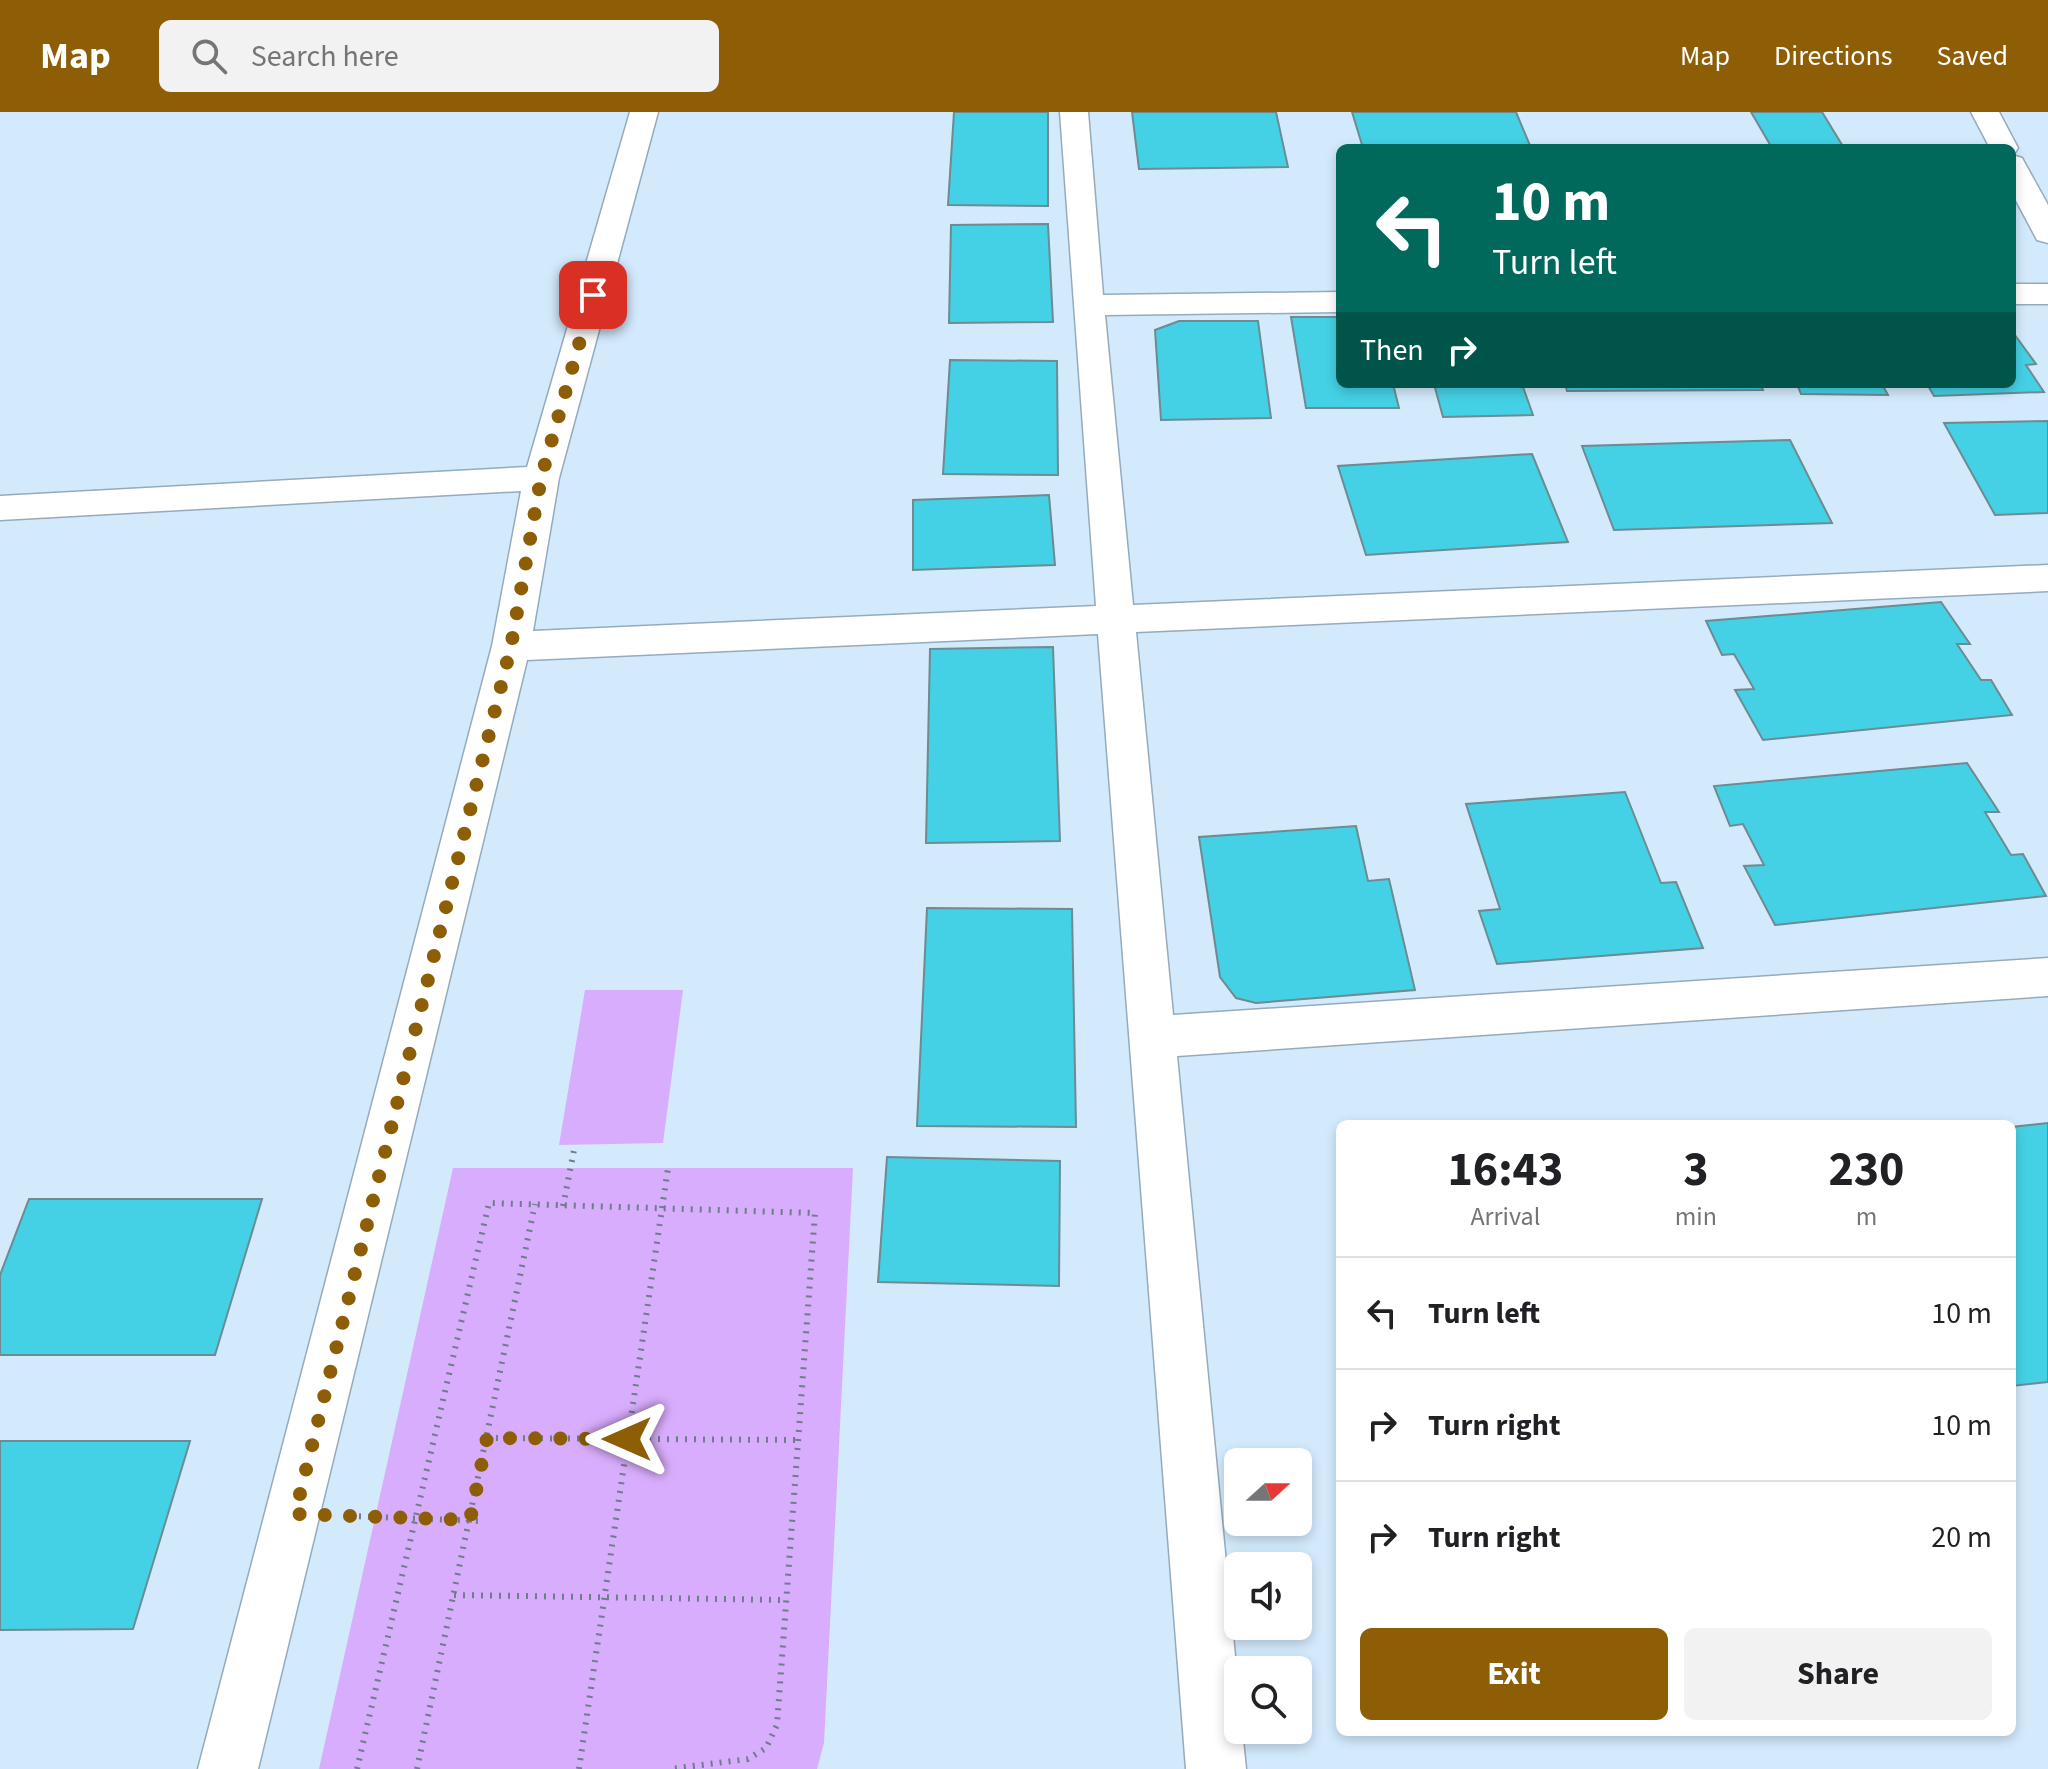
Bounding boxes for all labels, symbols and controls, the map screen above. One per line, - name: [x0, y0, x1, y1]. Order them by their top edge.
- search box: [159, 20, 719, 92]
- text: Map: [40, 29, 111, 83]
- icon: search: [187, 34, 231, 78]
- text: Search here: [251, 35, 399, 78]
- text: Map: [1680, 36, 1730, 76]
- text: Directions: [1774, 36, 1893, 76]
- text: Saved: [1937, 36, 2008, 76]
- text: 10 m: [1492, 163, 1610, 242]
- icon: left: [1360, 176, 1464, 280]
- text: Turn left: [1492, 237, 1617, 288]
- pin: [559, 261, 627, 329]
- icon: arrive: [571, 273, 615, 317]
- icon: right: [1440, 328, 1484, 372]
- text: Then: [1360, 329, 1424, 372]
- text: 16:43: [1447, 1136, 1563, 1204]
- text: 3: [1683, 1136, 1709, 1204]
- text: 230: [1828, 1136, 1904, 1204]
- text: Arrival: [1470, 1198, 1540, 1235]
- text: min: [1675, 1198, 1717, 1235]
- text: m: [1856, 1198, 1877, 1235]
- icon: left: [1360, 1291, 1404, 1335]
- text: Turn left: [1428, 1292, 1540, 1335]
- text: 10 m: [1931, 1292, 1992, 1335]
- position arrow: [585, 1397, 669, 1481]
- icon: right: [1360, 1403, 1404, 1447]
- text: Turn right: [1428, 1404, 1560, 1447]
- text: 10 m: [1931, 1404, 1992, 1447]
- north arrow: [1224, 1448, 1312, 1536]
- map controls: [1224, 1448, 1312, 1744]
- icon: right: [1360, 1515, 1404, 1559]
- text: Turn right: [1428, 1516, 1560, 1559]
- text: 20 m: [1931, 1516, 1992, 1559]
- button: sound: [1224, 1552, 1312, 1640]
- button: Exit: [1360, 1628, 1668, 1720]
- button: Share: [1684, 1628, 1992, 1720]
- button: search: [1224, 1656, 1312, 1744]

